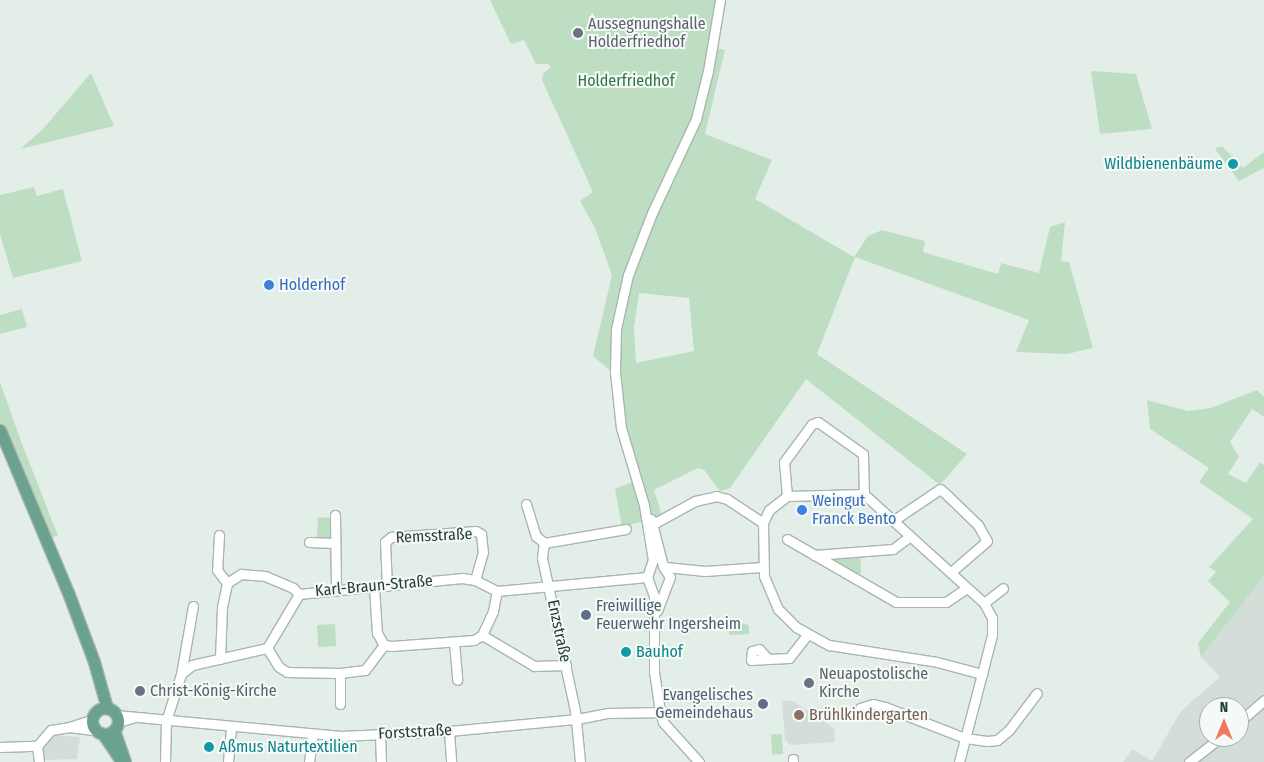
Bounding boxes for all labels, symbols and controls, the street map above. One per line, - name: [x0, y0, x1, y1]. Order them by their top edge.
- place label: Aussegnungshalle Holderfriedhof: [588, 14, 706, 52]
- marker: Aussegnungshalle Holderfriedhof: [572, 27, 584, 39]
- park label: Holderfriedhof: [577, 71, 675, 91]
- place label: Wildbienenbäume: [1104, 154, 1223, 174]
- marker: Wildbienenbäume: [1227, 158, 1239, 170]
- place label: Holderhof: [279, 275, 345, 295]
- marker: Holderhof: [263, 279, 275, 291]
- place label: Weingut Franck Bento: [812, 491, 896, 529]
- marker: Weingut Franck Bento: [796, 504, 808, 516]
- street label: Remsstraße: [395, 524, 473, 548]
- street label: Karl-Braun-Straße: [314, 571, 434, 601]
- place label: Freiwillige Feuerwehr Ingersheim: [596, 596, 741, 634]
- street label: Enzstraße: [543, 598, 575, 664]
- marker: Freiwillige Feuerwehr Ingersheim: [580, 609, 592, 621]
- place label: Bauhof: [636, 642, 683, 662]
- marker: Bauhof: [620, 646, 632, 658]
- place label: Neuapostolische Kirche: [819, 664, 928, 702]
- marker: Neuapostolische Kirche: [803, 677, 815, 689]
- place label: Christ-König-Kirche: [150, 681, 277, 701]
- marker: Christ-König-Kirche: [134, 685, 146, 697]
- place label: Evangelisches Gemeindehaus: [655, 685, 753, 723]
- north arrow: [1199, 697, 1249, 747]
- marker: Evangelisches Gemeindehaus: [757, 698, 769, 710]
- text: N: [1220, 699, 1228, 716]
- place label: Brühlkindergarten: [809, 705, 928, 725]
- marker: Brühlkindergarten: [793, 709, 805, 721]
- street label: Forststraße: [378, 720, 452, 744]
- place label: Aßmus Naturtextilien: [219, 737, 358, 757]
- marker: Aßmus Naturtextilien: [203, 741, 215, 753]

